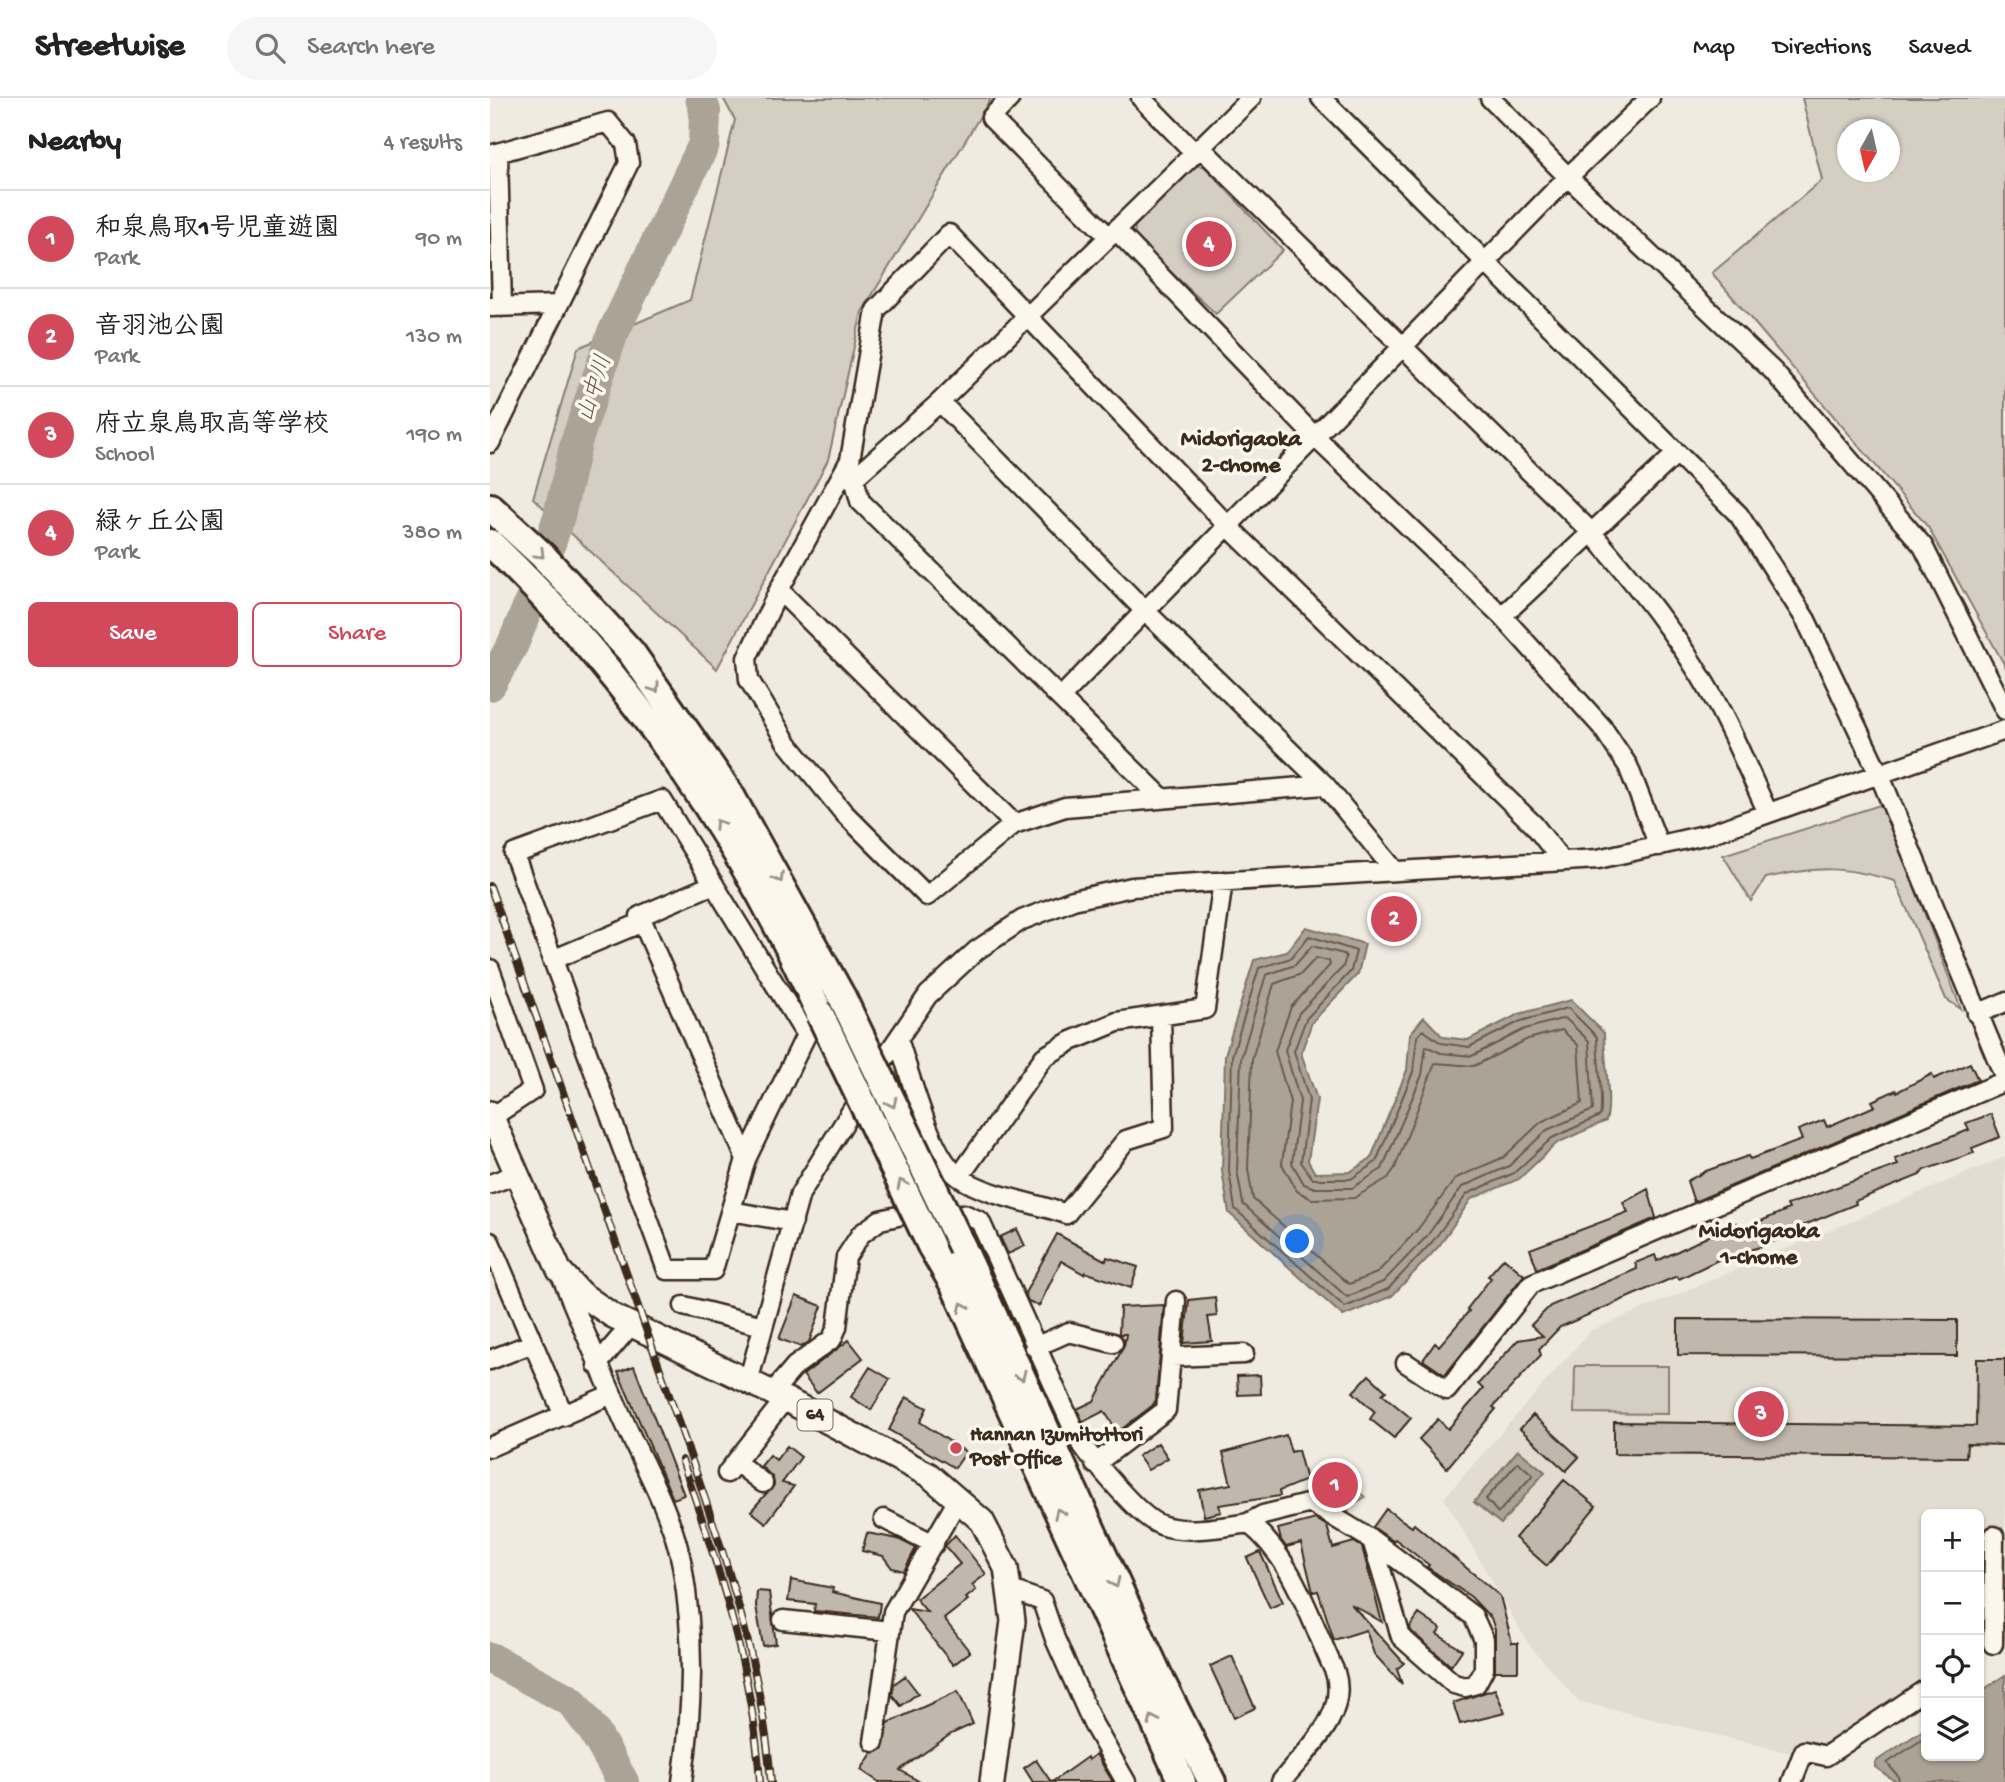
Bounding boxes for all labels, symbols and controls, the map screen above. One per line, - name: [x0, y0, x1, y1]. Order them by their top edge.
- search box: [227, 17, 717, 80]
- text: Streetwise: [35, 29, 185, 67]
- icon: search: [251, 29, 289, 67]
- text: Search here: [307, 33, 435, 64]
- text: Map: [1693, 34, 1735, 63]
- text: Directions: [1773, 34, 1871, 63]
- text: Saved: [1909, 34, 1970, 63]
- north arrow: [1837, 119, 1900, 182]
- text: Nearby: [28, 126, 121, 161]
- text: 4 results: [383, 130, 462, 157]
- text: 和泉鳥取1号児童遊園: [95, 215, 340, 246]
- pin: 4: [1186, 218, 1232, 270]
- text: 1: [46, 226, 56, 253]
- text: 90 m: [416, 226, 462, 253]
- text: Park: [95, 246, 139, 273]
- text: 音羽池公園: [95, 313, 225, 344]
- text: 2: [45, 324, 57, 351]
- text: 130 m: [406, 324, 462, 351]
- text: Park: [95, 344, 139, 371]
- water label: 山中川: [572, 352, 619, 426]
- text: 府立泉鳥取高等学校: [95, 411, 329, 442]
- text: 3: [45, 422, 57, 449]
- text: 190 m: [406, 422, 462, 449]
- district label: Midorigaoka 2-chome: [1181, 427, 1302, 480]
- text: School: [95, 442, 155, 469]
- text: 緑ヶ丘公園: [95, 509, 225, 540]
- text: 4: [46, 520, 56, 547]
- text: 380 m: [403, 520, 462, 547]
- text: Park: [95, 540, 139, 567]
- one-way arrow: [532, 546, 544, 558]
- button: Save: [28, 602, 238, 667]
- button: Share: [252, 602, 462, 667]
- one-way arrow: [647, 680, 659, 693]
- one-way arrow: [714, 819, 727, 832]
- one-way arrow: [771, 871, 784, 884]
- pin: 2: [1371, 893, 1417, 945]
- one-way arrow: [884, 1095, 898, 1108]
- one-way arrow: [896, 1179, 910, 1191]
- district label: Midorigaoka 1-chome: [1699, 1219, 1820, 1272]
- your location: [1280, 1224, 1314, 1258]
- one-way arrow: [958, 1302, 972, 1314]
- one-way arrow: [1013, 1368, 1027, 1381]
- pin: 3: [1738, 1388, 1784, 1440]
- road number: 64: [798, 1400, 832, 1430]
- place label: Hannan Izumitottori Post Office: [969, 1424, 1143, 1473]
- marker: Hannan Izumitottori Post Office: [948, 1440, 964, 1456]
- pin: 1: [1312, 1459, 1358, 1511]
- one-way arrow: [1053, 1508, 1067, 1520]
- map controls: [1921, 1509, 1984, 1761]
- button: +: [1921, 1509, 1984, 1572]
- button: −: [1921, 1572, 1984, 1635]
- one-way arrow: [1107, 1576, 1121, 1588]
- button: locate: [1921, 1635, 1984, 1698]
- button: layers: [1921, 1698, 1984, 1761]
- one-way arrow: [1148, 1715, 1162, 1727]

